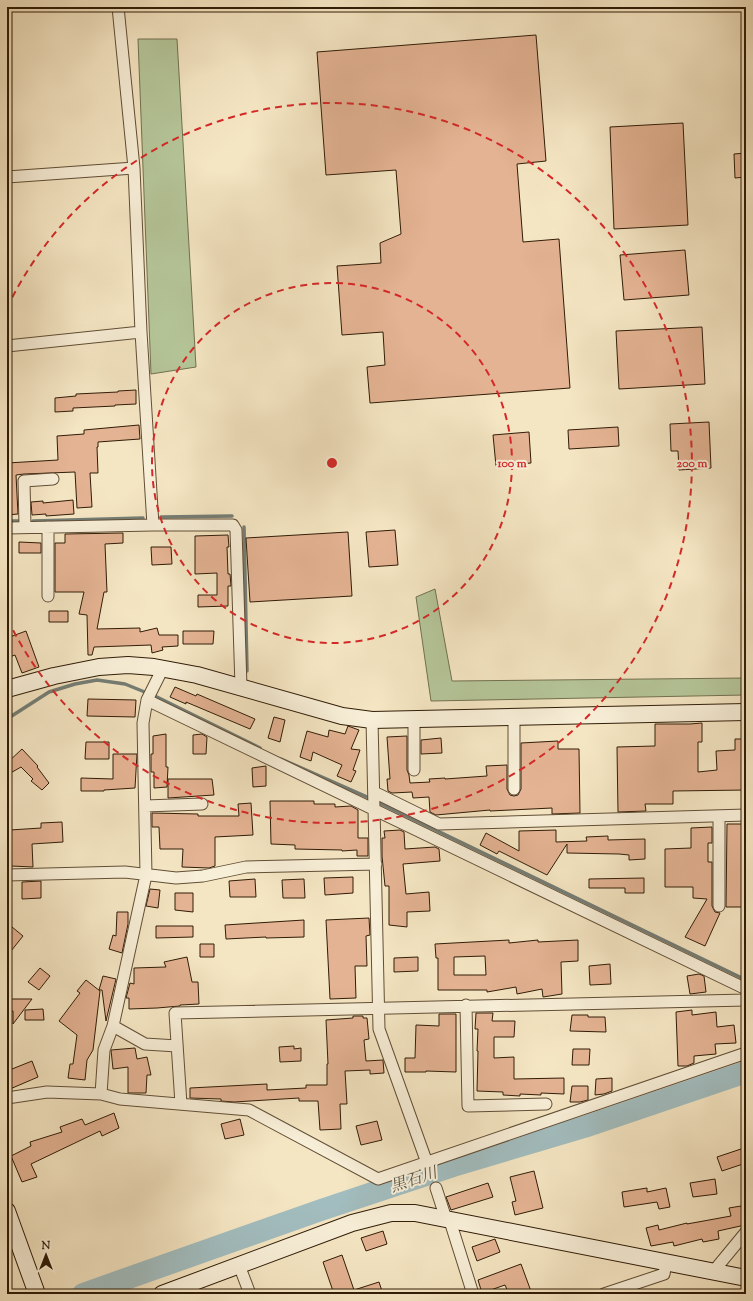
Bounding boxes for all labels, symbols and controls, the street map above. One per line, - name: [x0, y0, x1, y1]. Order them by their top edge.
- text: 100 m: [496, 455, 527, 473]
- text: 200 m: [677, 455, 707, 473]
- centre of rings: [325, 456, 339, 470]
- water label: 黒石川: [388, 1162, 442, 1199]
- north arrow: [26, 1235, 66, 1275]
- text: N: [41, 1238, 51, 1254]

